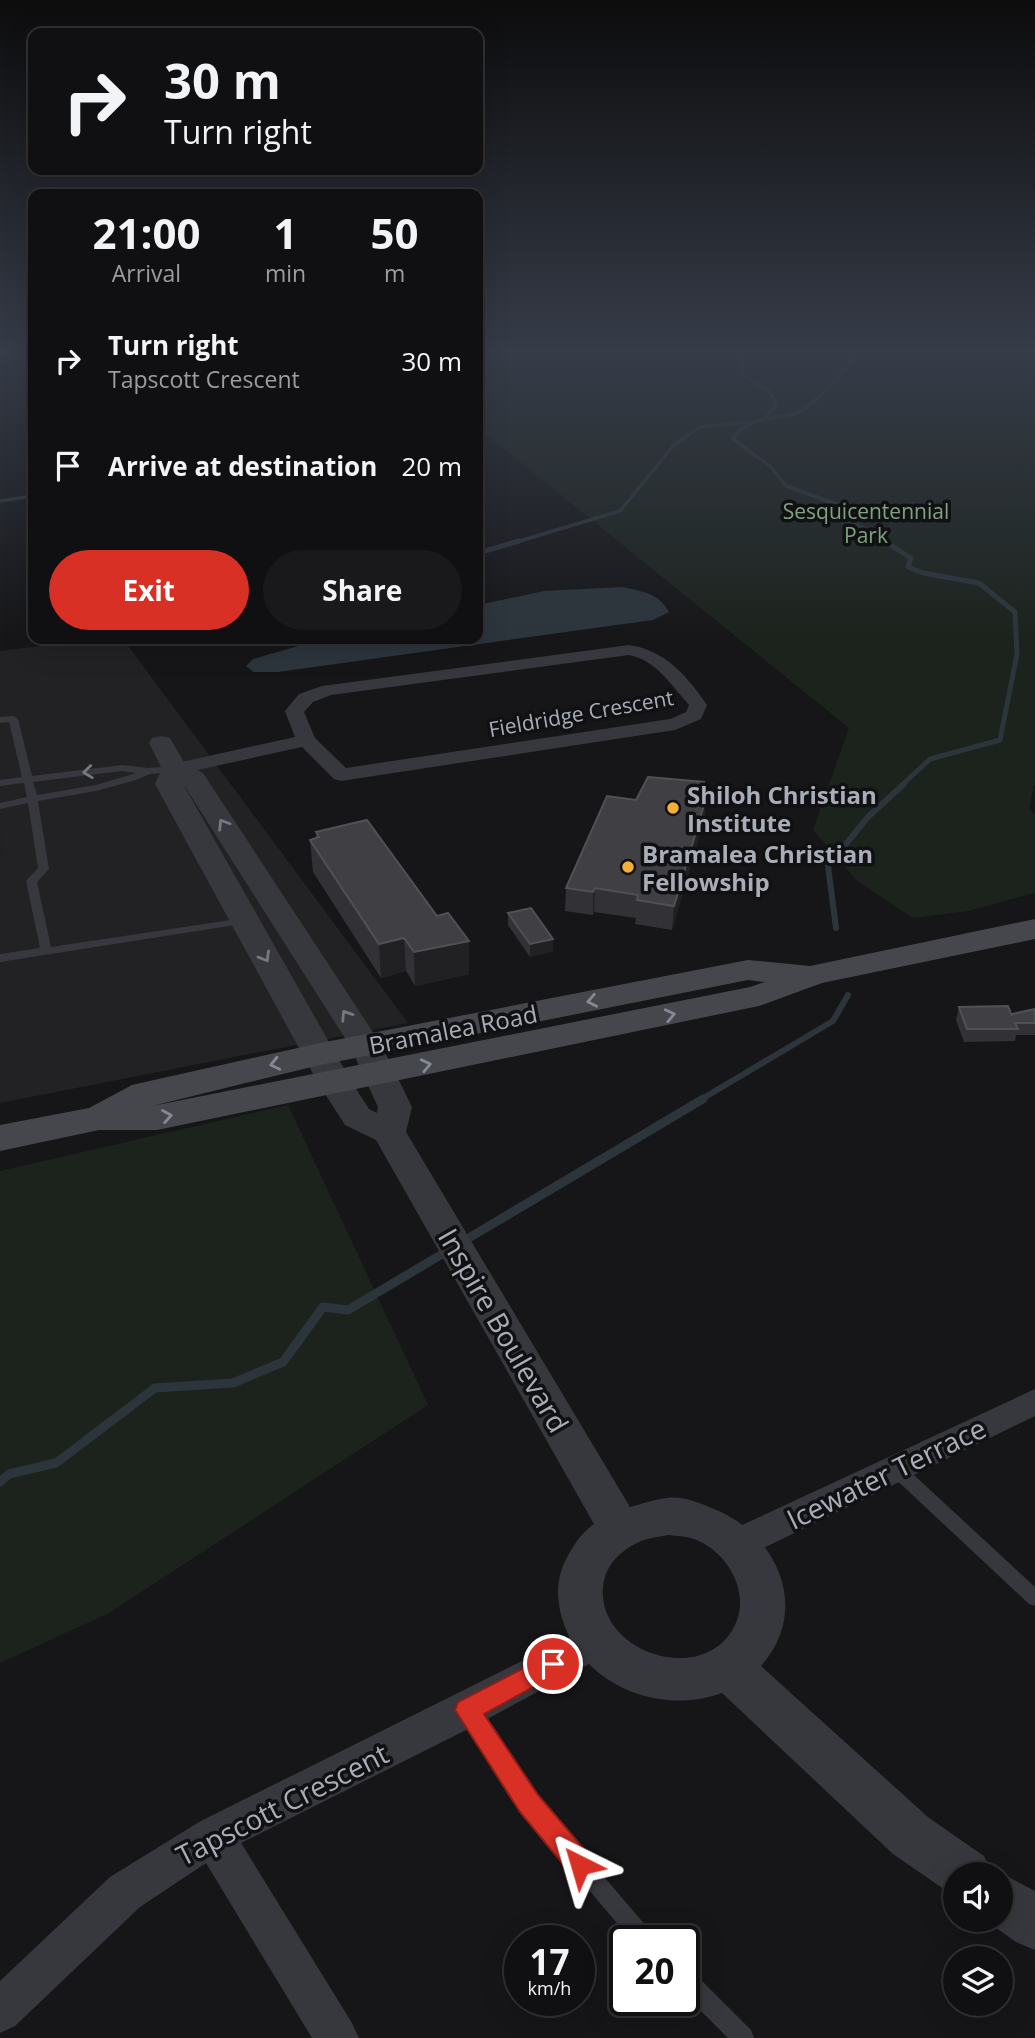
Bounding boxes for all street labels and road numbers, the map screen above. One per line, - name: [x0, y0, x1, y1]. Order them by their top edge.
- street label: Fieldridge Crescent: [486, 683, 676, 743]
- street label: Bramalea Road: [366, 997, 540, 1061]
- street label: Inspire Boulevard: [430, 1221, 578, 1439]
- street label: Icewater Terrace: [780, 1408, 992, 1538]
- street label: Tapscott Crescent: [169, 1734, 395, 1874]

